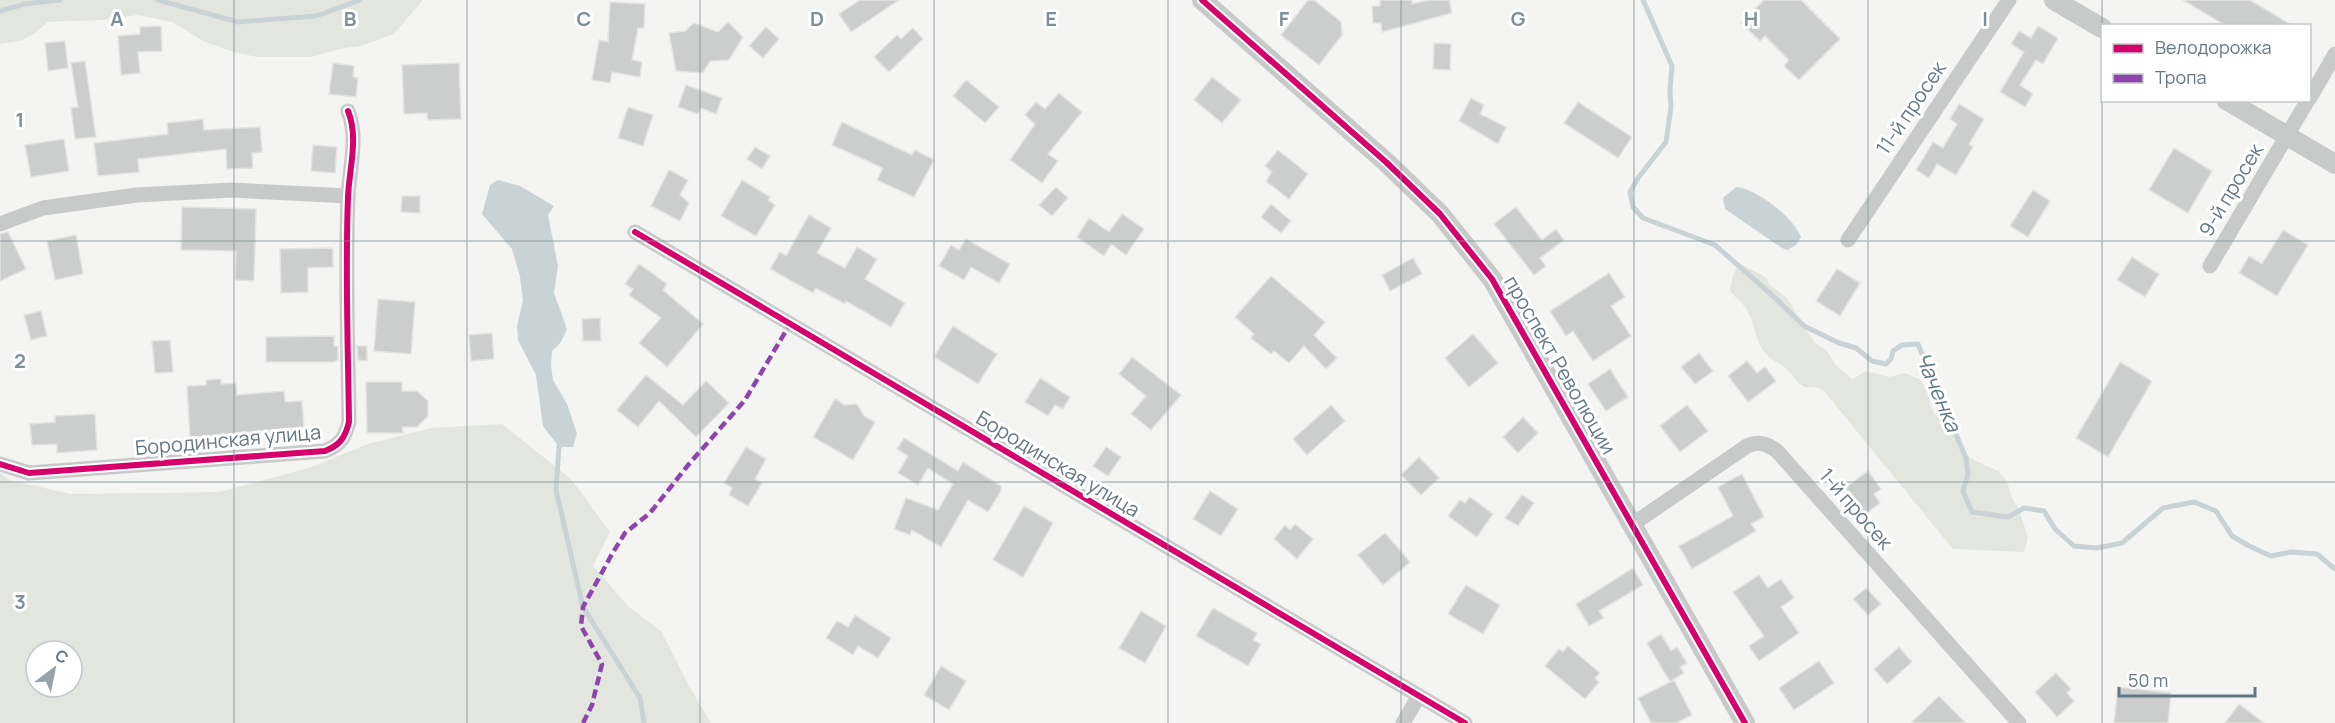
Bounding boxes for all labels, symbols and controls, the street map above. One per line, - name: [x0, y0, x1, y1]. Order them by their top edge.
- text: A: [110, 5, 124, 32]
- text: B: [344, 5, 357, 32]
- text: C: [577, 5, 591, 32]
- text: D: [810, 5, 824, 32]
- text: E: [1045, 5, 1057, 32]
- text: F: [1279, 5, 1290, 32]
- text: G: [1511, 5, 1526, 32]
- text: H: [1744, 5, 1758, 32]
- text: I: [1982, 5, 1988, 32]
- legend: [2101, 24, 2311, 102]
- text: Велодорожка: [2155, 35, 2272, 59]
- street label: 11-й просек: [1869, 55, 1952, 160]
- text: Тропа: [2155, 65, 2206, 89]
- text: 1: [16, 106, 24, 133]
- street label: 9-й просек: [2192, 137, 2269, 241]
- street label: проспект Революции: [1498, 271, 1623, 459]
- text: 2: [14, 347, 26, 374]
- water label: Чаченка: [1910, 348, 1969, 437]
- street label: Бородинская улица: [971, 404, 1145, 523]
- street label: Бородинская улица: [134, 418, 322, 461]
- street label: 1-й просек: [1814, 462, 1900, 556]
- text: 3: [14, 588, 26, 615]
- north arrow: [24, 639, 84, 699]
- text: С: [51, 644, 73, 669]
- scale bar: [2119, 660, 2256, 698]
- text: 50 m: [2128, 668, 2168, 692]

